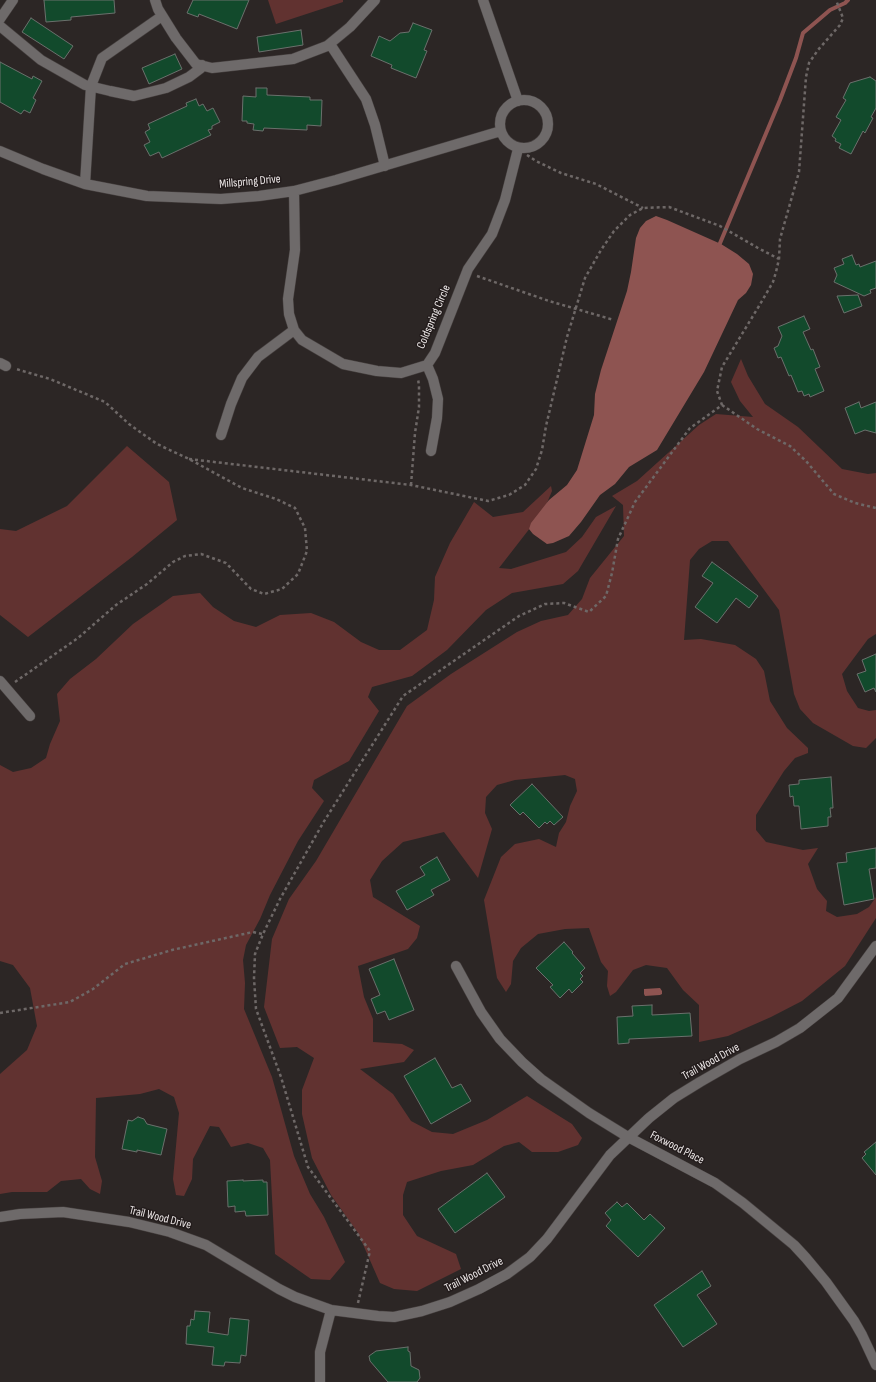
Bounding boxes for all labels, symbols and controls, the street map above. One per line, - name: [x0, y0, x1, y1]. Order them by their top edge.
- street label: Millspring Drive: [219, 172, 281, 192]
- street label: Coldspring Circle: [414, 283, 454, 351]
- street label: Trail Wood Drive: [680, 1040, 742, 1084]
- street label: Foxwood Place: [648, 1128, 706, 1168]
- street label: Trail Wood Drive: [127, 1203, 193, 1233]
- street label: Trail Wood Drive: [442, 1254, 506, 1296]

